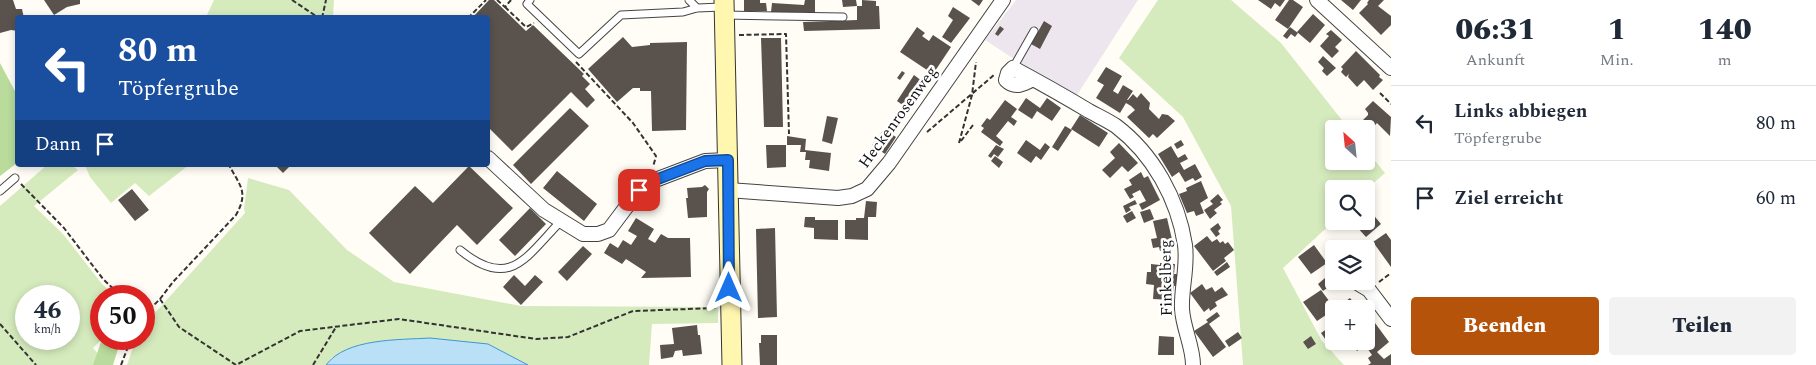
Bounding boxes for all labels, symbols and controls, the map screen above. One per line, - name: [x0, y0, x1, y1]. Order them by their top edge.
- text: 06:31: [1455, 7, 1536, 53]
- text: 1: [1608, 7, 1626, 53]
- text: 140: [1698, 7, 1752, 53]
- text: 80 m: [118, 24, 198, 77]
- icon: left: [35, 35, 100, 100]
- text: Ankunft: [1466, 48, 1525, 72]
- text: Min.: [1600, 48, 1634, 72]
- text: m: [1718, 48, 1732, 72]
- street label: Heckenrosenweg: [853, 61, 943, 173]
- text: Töpfergrube: [118, 72, 239, 105]
- text: Links abbiegen: [1454, 97, 1588, 126]
- icon: left: [1411, 109, 1439, 137]
- text: 80 m: [1756, 109, 1796, 138]
- north arrow: [1325, 120, 1375, 170]
- map controls: [1325, 120, 1375, 350]
- text: Töpfergrube: [1454, 126, 1542, 150]
- text: Dann: [35, 130, 81, 159]
- icon: arrive: [91, 130, 119, 158]
- pin: [618, 169, 660, 211]
- icon: arrive: [625, 176, 653, 204]
- button: search: [1325, 180, 1375, 230]
- icon: arrive: [1411, 184, 1439, 212]
- text: Ziel erreicht: [1454, 184, 1564, 213]
- text: 60 m: [1756, 184, 1796, 213]
- street label: Finkelberg: [1153, 239, 1179, 317]
- button: layers: [1325, 240, 1375, 290]
- position arrow: [702, 261, 754, 313]
- speed limit sign: 50: [90, 285, 155, 350]
- text: 46: [33, 292, 62, 330]
- button: Beenden: [1411, 297, 1599, 355]
- button: Teilen: [1609, 297, 1796, 355]
- button: +: [1325, 300, 1375, 350]
- text: km/h: [34, 320, 61, 339]

